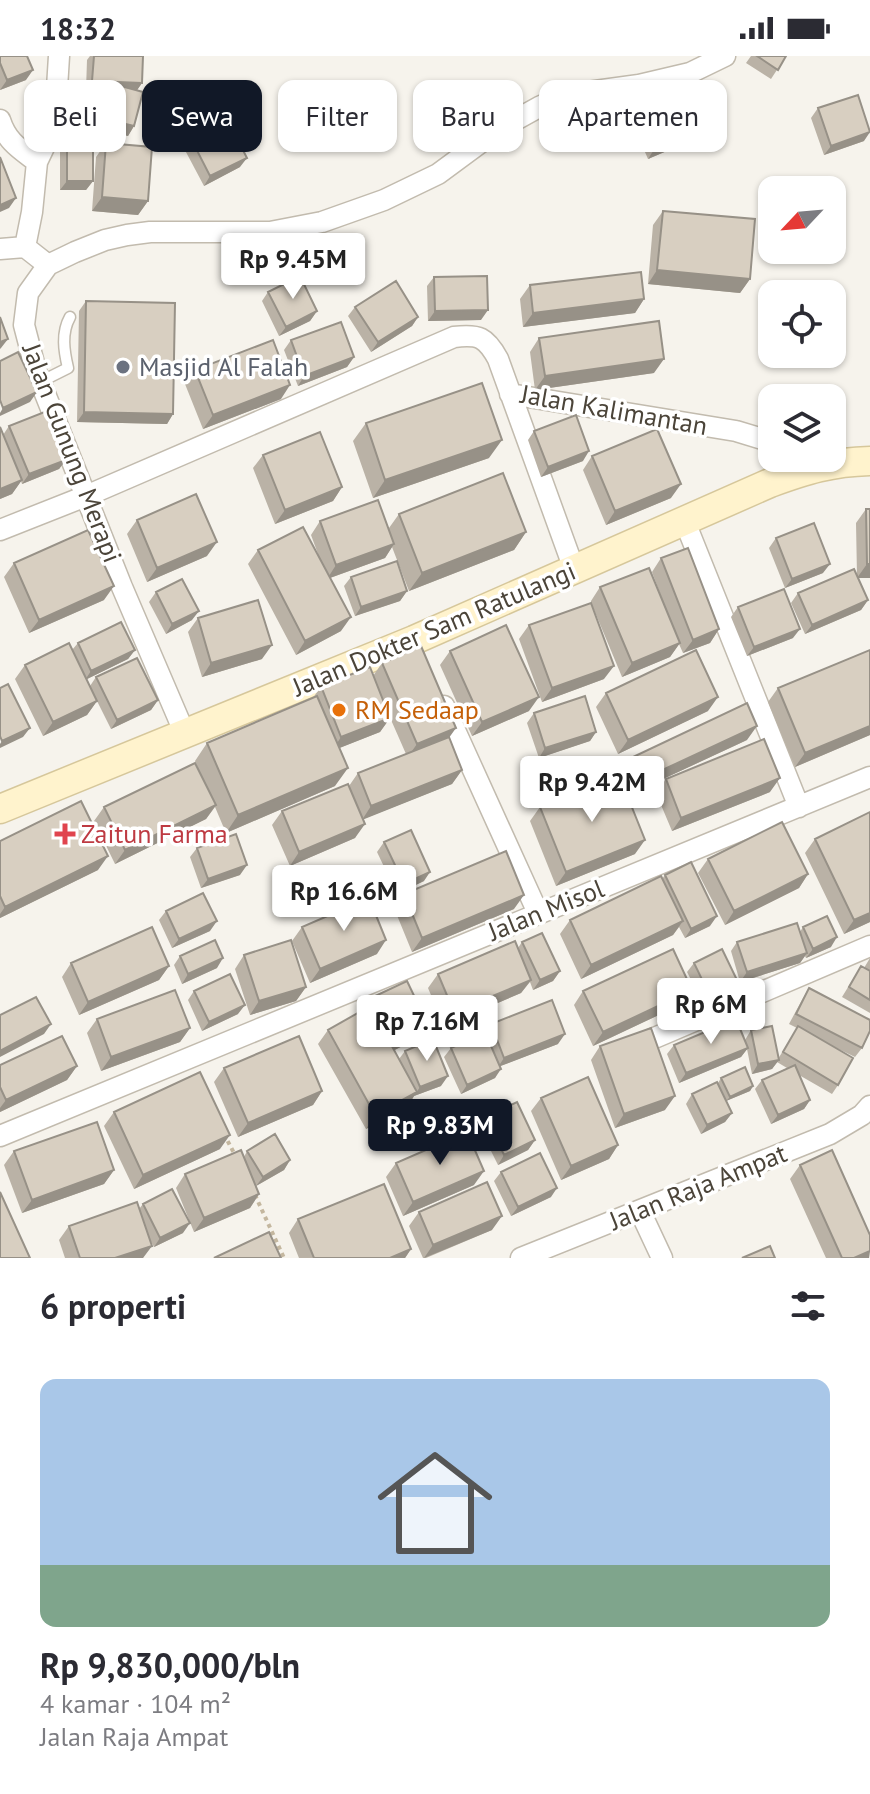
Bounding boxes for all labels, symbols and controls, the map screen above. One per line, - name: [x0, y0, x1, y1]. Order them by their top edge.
- text: 18:32: [40, 9, 116, 48]
- chip: Beli: [24, 80, 126, 152]
- chip: Sewa: [142, 80, 262, 152]
- chip: Filter: [278, 80, 397, 152]
- chip: Baru: [413, 80, 523, 152]
- chip: Apartemen: [539, 80, 727, 152]
- north arrow: [758, 176, 846, 264]
- map controls: [758, 176, 846, 472]
- pin: Rp 9.45M: [210, 233, 376, 301]
- text: Rp 9.45M: [239, 242, 347, 275]
- button: locate: [758, 280, 846, 368]
- street label: Jalan Gunung Merapi: [15, 338, 129, 567]
- place label: Masjid Al Falah: [139, 350, 308, 383]
- marker: Masjid Al Falah: [114, 358, 132, 376]
- street label: Jalan Kalimantan: [517, 377, 710, 442]
- button: layers: [758, 384, 846, 472]
- street label: Jalan Dokter Sam Ratulangi: [286, 554, 580, 704]
- place label: RM Sedaap: [355, 693, 479, 726]
- marker: RM Sedaap: [330, 701, 348, 719]
- pin: Rp 9.42M: [509, 756, 675, 824]
- text: Rp 9.42M: [538, 765, 646, 798]
- place label: Zaitun Farma: [81, 817, 228, 850]
- marker: Zaitun Farma: [56, 825, 74, 843]
- pin: Rp 16.6M: [261, 865, 427, 933]
- street label: Jalan Misol: [482, 871, 609, 948]
- text: Rp 16.6M: [290, 874, 398, 907]
- pin: Rp 6M: [655, 978, 767, 1046]
- text: Rp 6M: [675, 987, 747, 1020]
- pin: Rp 7.16M: [344, 995, 510, 1063]
- text: Rp 7.16M: [375, 1004, 479, 1037]
- pin: Rp 9.83M: [357, 1099, 523, 1167]
- text: Rp 9.83M: [386, 1108, 494, 1141]
- street label: Jalan Raja Ampat: [603, 1136, 791, 1237]
- text: 6 properti: [40, 1284, 186, 1328]
- icon: filters: [786, 1284, 830, 1328]
- icon: home: [363, 1431, 507, 1575]
- text: Rp 9,830,000/bln: [40, 1643, 300, 1687]
- text: 4 kamar · 104 m²: [40, 1687, 231, 1720]
- text: Jalan Raja Ampat: [40, 1720, 228, 1753]

